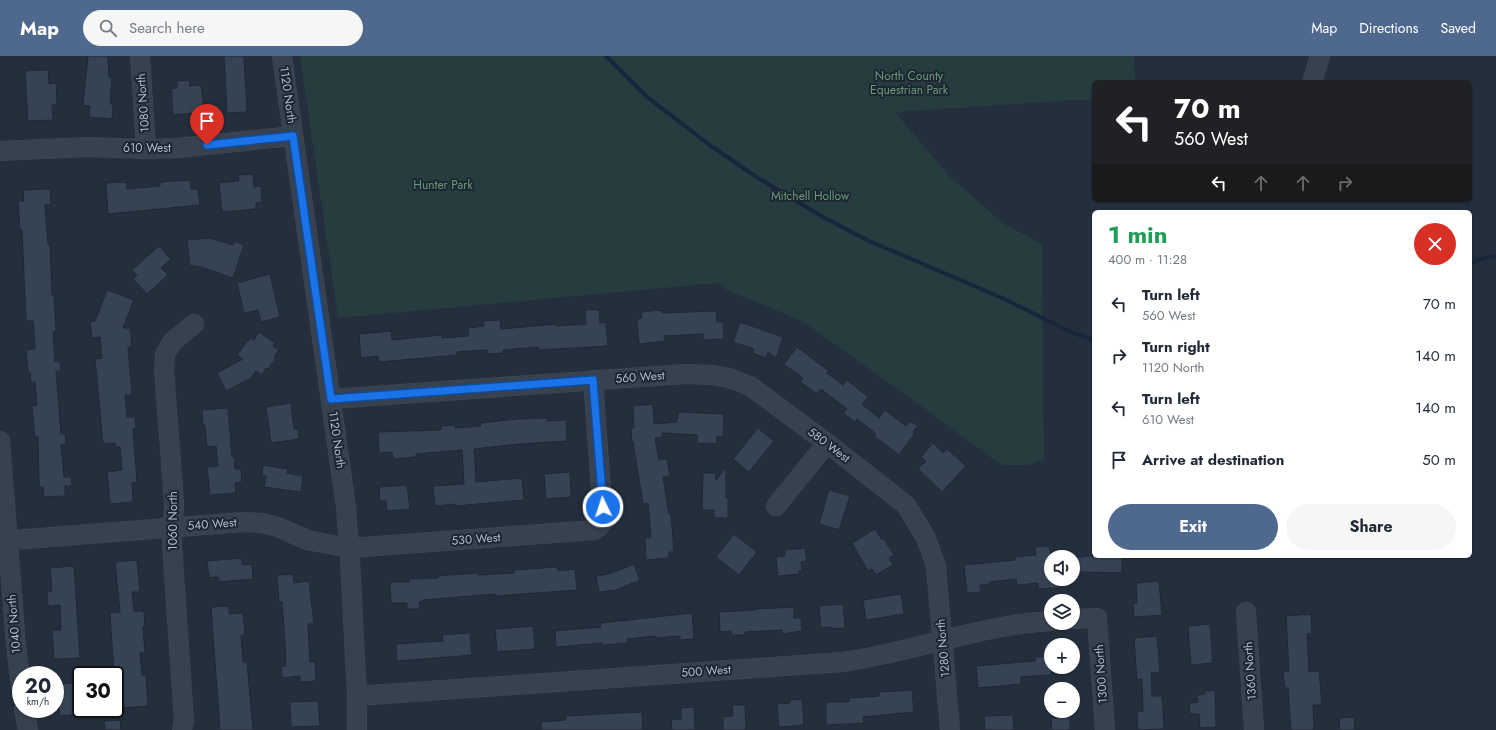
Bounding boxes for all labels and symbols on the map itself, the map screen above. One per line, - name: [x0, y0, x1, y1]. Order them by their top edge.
- street label: 1120 North: [275, 65, 301, 125]
- park label: North County Equestrian Park: [870, 67, 949, 99]
- street label: 1080 North: [132, 73, 154, 133]
- pin: [190, 104, 224, 145]
- street label: 610 West: [123, 139, 171, 157]
- park label: Hunter Park: [413, 176, 473, 194]
- park label: Mitchell Hollow: [771, 187, 850, 205]
- street label: 560 West: [615, 366, 665, 388]
- street label: 1120 North: [324, 410, 350, 470]
- street label: 580 West: [804, 423, 854, 467]
- position arrow: [582, 486, 624, 528]
- street label: 1060 North: [164, 491, 182, 551]
- street label: 540 West: [187, 513, 237, 535]
- street label: 530 West: [451, 528, 501, 550]
- street label: 1040 North: [2, 594, 26, 654]
- street label: 1280 North: [931, 618, 955, 678]
- street label: 1360 North: [1239, 641, 1261, 701]
- street label: 1300 North: [1090, 644, 1112, 704]
- street label: 500 West: [681, 660, 731, 682]
- speed limit sign: 30: [72, 666, 124, 718]

